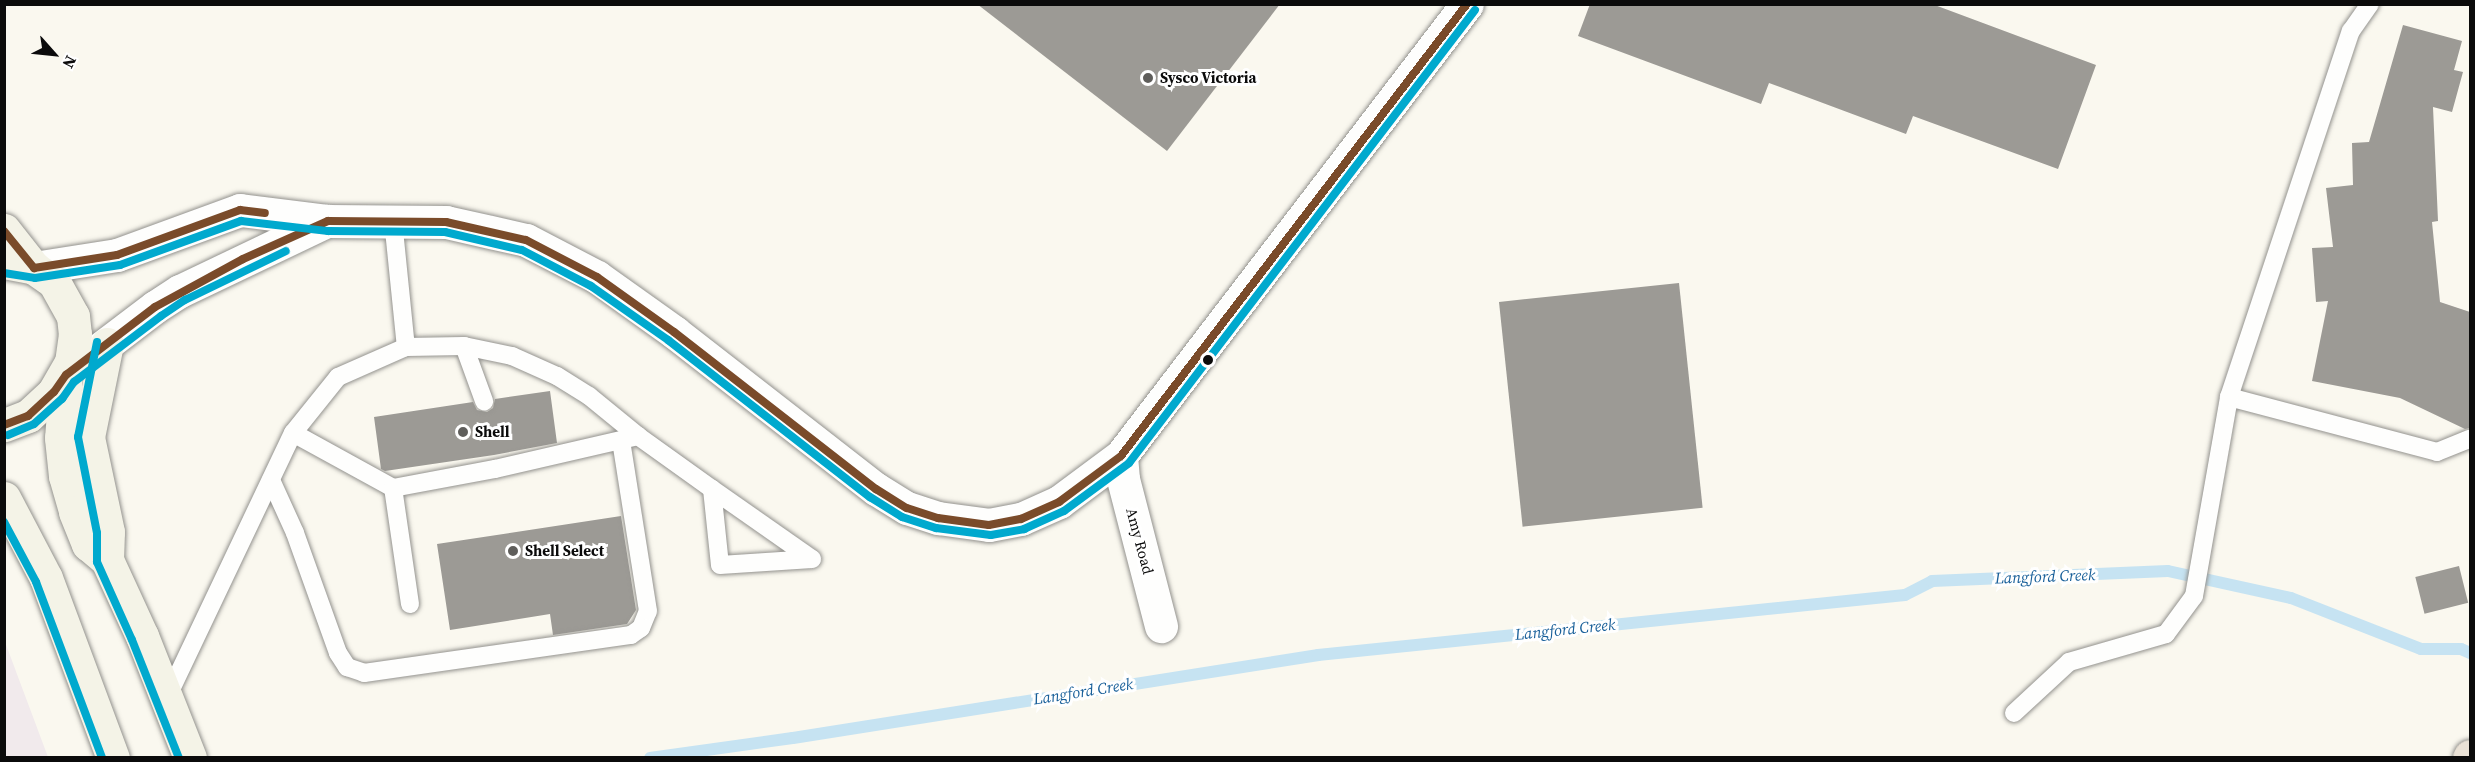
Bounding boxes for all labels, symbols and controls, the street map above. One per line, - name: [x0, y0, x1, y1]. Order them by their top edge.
- north arrow: [24, 24, 84, 84]
- text: N: [58, 52, 82, 72]
- place label: Sysco Victoria: [1160, 69, 1257, 87]
- marker: Sysco Victoria: [1141, 71, 1155, 85]
- unlabelled marker: [1202, 354, 1214, 366]
- place label: Shell: [475, 423, 510, 441]
- marker: Shell: [456, 425, 470, 439]
- street label: Amy Road: [1122, 506, 1158, 576]
- place label: Shell Select: [525, 542, 604, 560]
- marker: Shell Select: [506, 544, 520, 558]
- water label: Langford Creek: [1994, 565, 2096, 587]
- water label: Langford Creek: [1514, 614, 1616, 644]
- water label: Langford Creek: [1032, 674, 1134, 708]

